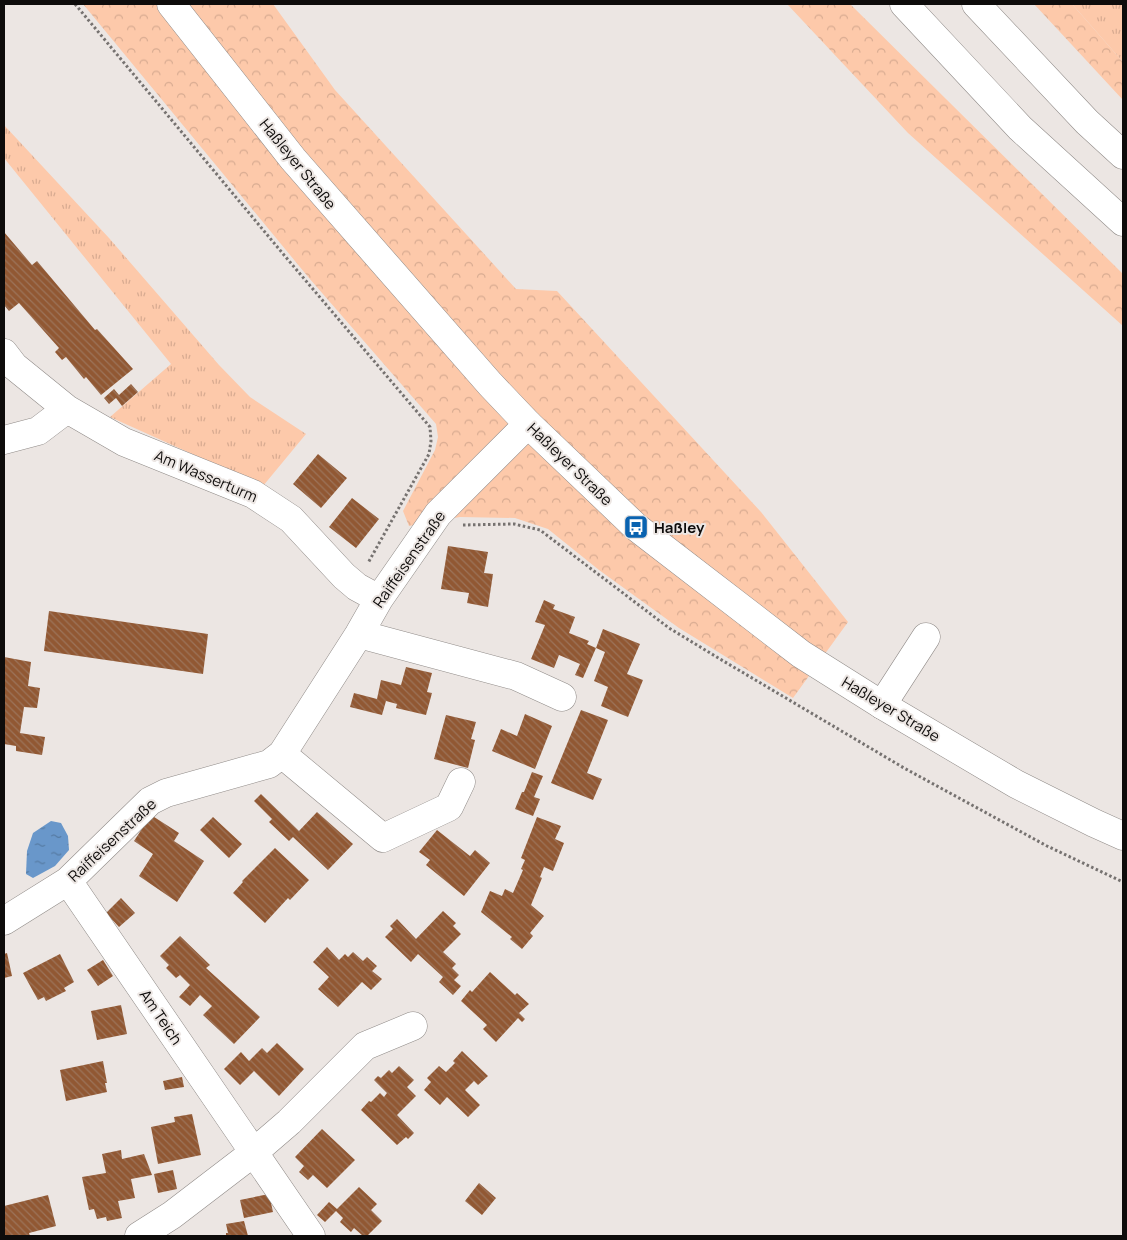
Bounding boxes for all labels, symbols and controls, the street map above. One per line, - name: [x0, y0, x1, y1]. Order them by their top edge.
- street label: Haßleyer Straße: [255, 114, 341, 214]
- street label: Haßleyer Straße: [523, 418, 617, 510]
- street label: Am Wasserturm: [151, 445, 261, 507]
- street label: Raiffeisenstraße: [368, 506, 450, 612]
- bus stop icon: Haßley: [623, 514, 649, 540]
- place label: Haßley: [654, 517, 705, 538]
- street label: Haßleyer Straße: [838, 671, 944, 747]
- street label: Raiffeisenstraße: [63, 793, 161, 886]
- street label: Am Teich: [135, 985, 187, 1049]

